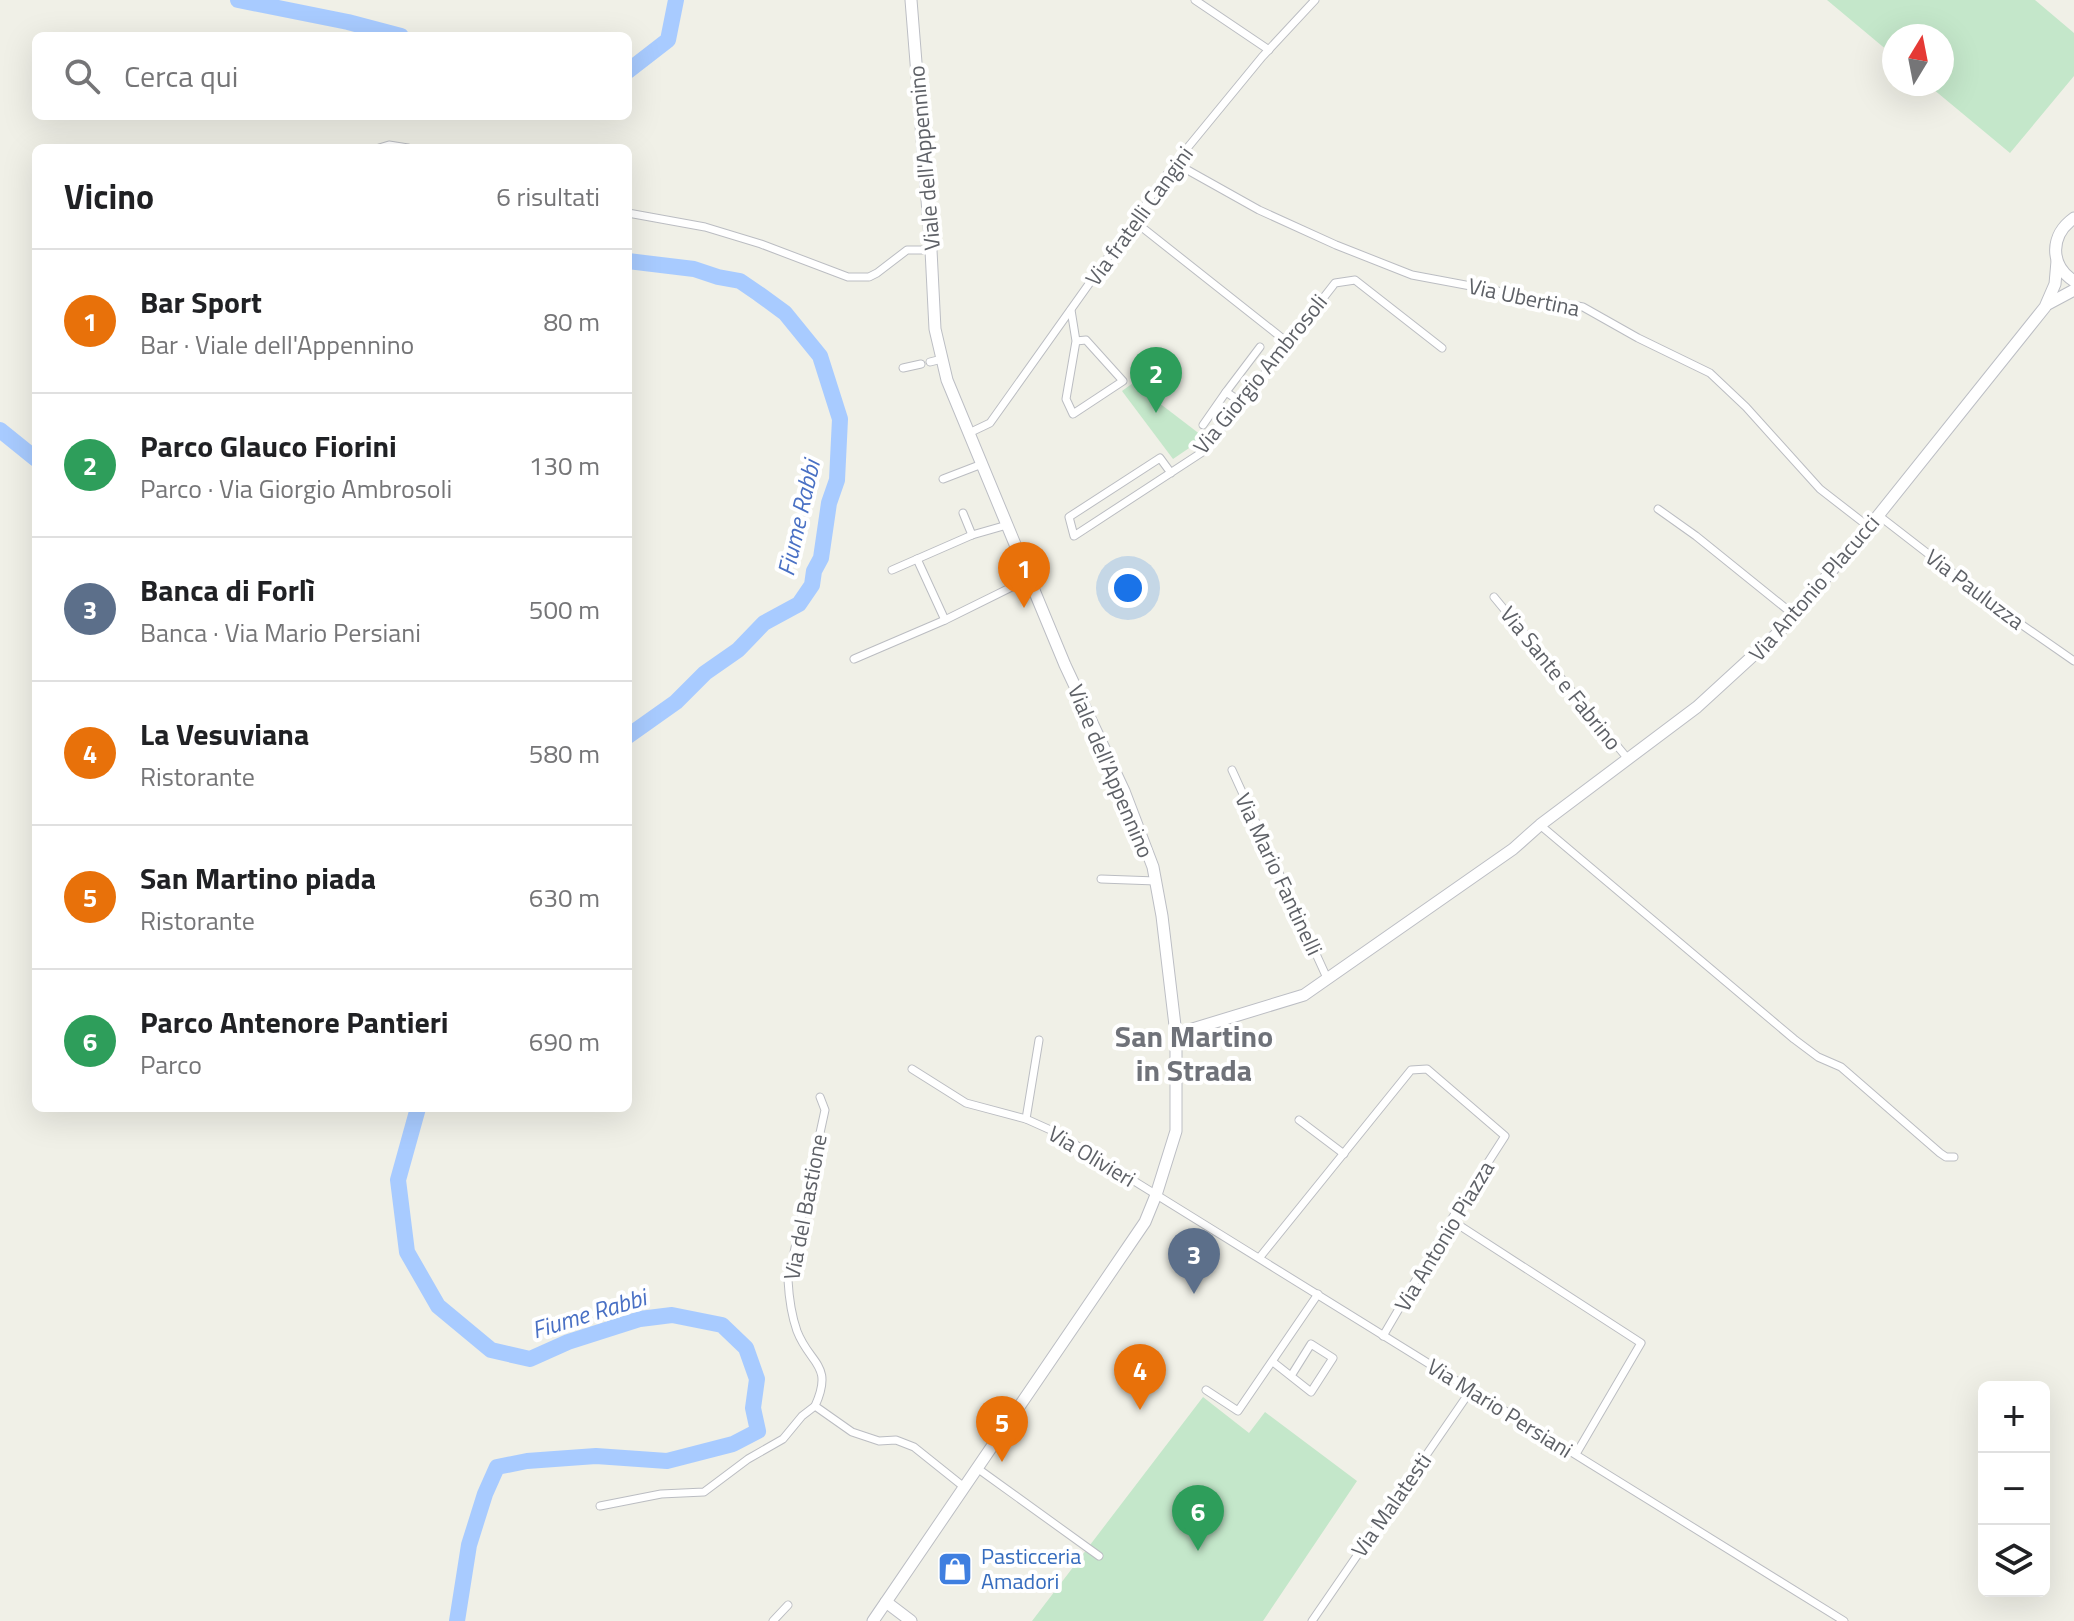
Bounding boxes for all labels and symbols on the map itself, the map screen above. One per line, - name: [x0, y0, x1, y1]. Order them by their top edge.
- north arrow: [1882, 24, 1954, 96]
- street label: Viale dell'Appennino: [899, 64, 949, 252]
- street label: Via fratelli Cangini: [1077, 139, 1201, 293]
- street label: Via Ubertina: [1465, 269, 1583, 325]
- street label: Via Giorgio Ambrosoli: [1185, 287, 1335, 461]
- pin: 2: [1130, 347, 1182, 413]
- water label: Fiume Rabbi: [767, 453, 829, 579]
- street label: Via Antonio Placucci: [1740, 507, 1888, 669]
- street label: Via Pauluzza: [1918, 540, 2032, 638]
- pin: 1: [998, 542, 1050, 608]
- your location: [1108, 568, 1148, 608]
- street label: Via Sante e Fabrino: [1492, 598, 1630, 758]
- street label: Viale dell'Appennino: [1059, 679, 1163, 863]
- street label: Via Mario Fantinelli: [1226, 787, 1332, 961]
- district label: San Martino in Strada: [1115, 1013, 1273, 1093]
- street label: Via Olivieri: [1042, 1116, 1142, 1196]
- street label: Via del Bastione: [774, 1131, 836, 1283]
- street label: Via Antonio Piazza: [1385, 1154, 1503, 1318]
- pin: 3: [1168, 1228, 1220, 1294]
- water label: Fiume Rabbi: [527, 1278, 653, 1347]
- pin: 4: [1114, 1344, 1166, 1410]
- street label: Via Mario Persiani: [1420, 1350, 1580, 1466]
- pin: 5: [976, 1396, 1028, 1462]
- street label: Via Malatesti: [1342, 1446, 1440, 1564]
- pin: 6: [1172, 1485, 1224, 1551]
- place label: Pasticceria Amadori: [981, 1539, 1081, 1598]
- shop icon: Pasticceria Amadori: [936, 1550, 974, 1588]

